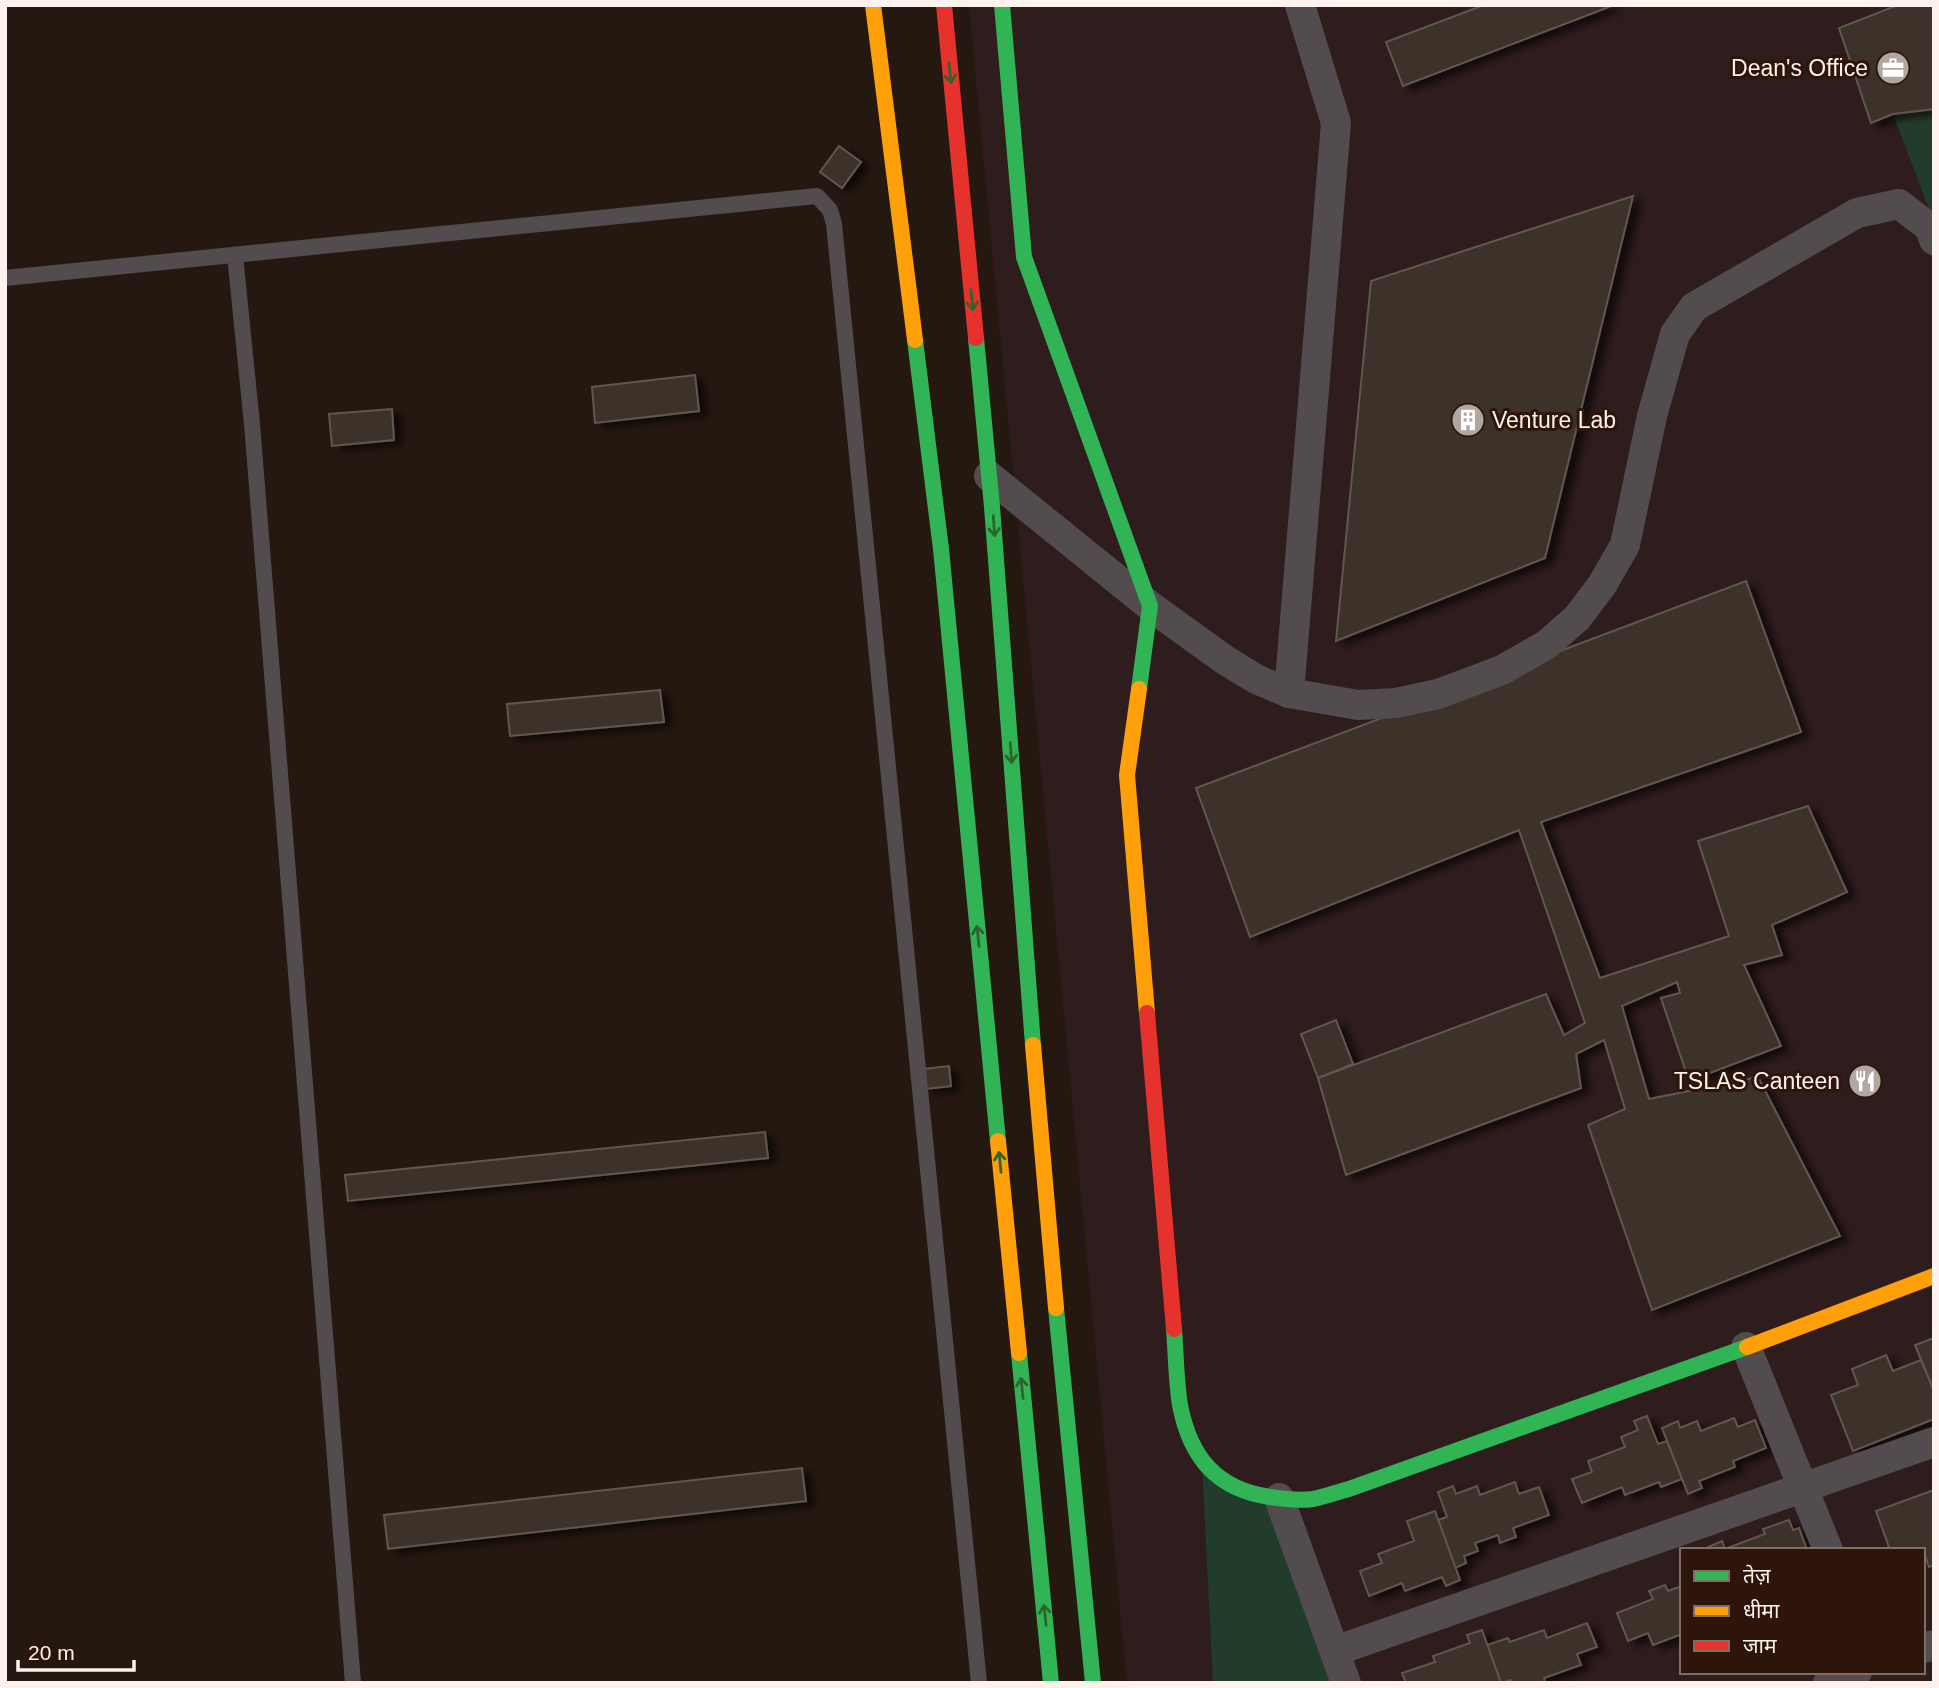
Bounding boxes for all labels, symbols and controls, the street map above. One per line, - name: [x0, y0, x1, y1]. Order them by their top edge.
- office icon: Dean's Office: [1874, 49, 1912, 87]
- place label: Dean's Office: [1731, 55, 1868, 81]
- one-way arrow: [944, 61, 957, 84]
- one-way arrow: [966, 288, 979, 310]
- building icon: Venture Lab: [1449, 401, 1487, 439]
- place label: Venture Lab: [1492, 407, 1616, 433]
- one-way arrow: [988, 514, 1001, 537]
- one-way arrow: [1005, 741, 1018, 764]
- one-way arrow: [972, 925, 985, 947]
- restaurant icon: TSLAS Canteen: [1846, 1062, 1884, 1100]
- place label: TSLAS Canteen: [1674, 1068, 1840, 1094]
- one-way arrow: [994, 1151, 1007, 1174]
- one-way arrow: [1016, 1378, 1029, 1400]
- legend: [1680, 1548, 1925, 1674]
- text: तेज़: [1743, 1564, 1771, 1587]
- text: धीमा: [1743, 1599, 1780, 1622]
- one-way arrow: [1038, 1604, 1051, 1627]
- scale bar: [18, 1628, 133, 1672]
- text: जाम: [1743, 1634, 1777, 1657]
- text: 20 m: [28, 1641, 75, 1664]

